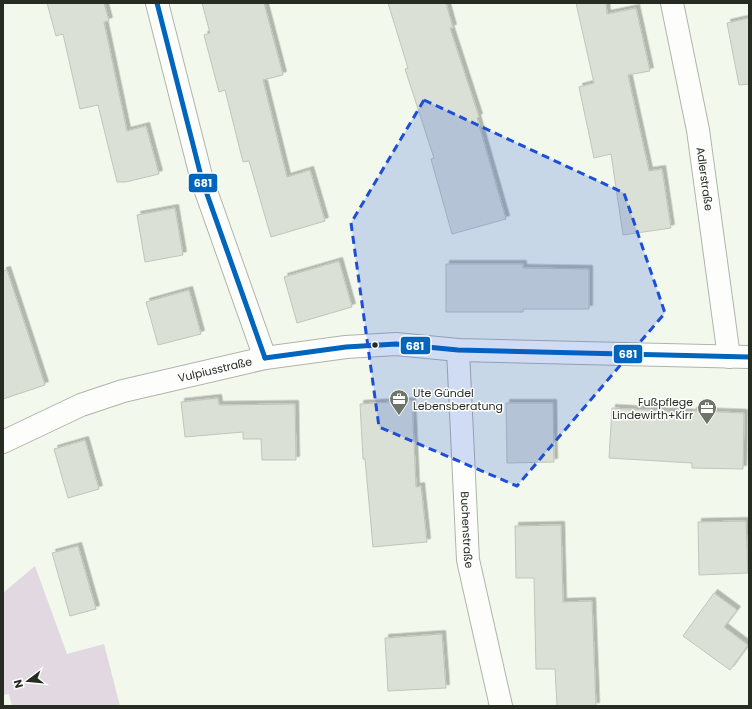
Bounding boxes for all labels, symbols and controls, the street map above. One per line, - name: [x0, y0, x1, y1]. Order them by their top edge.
- street label: Adlerstraße: [692, 146, 717, 212]
- line badge: 681: [188, 173, 218, 193]
- text: 681: [194, 175, 212, 191]
- line badge: 681: [400, 336, 431, 355]
- text: 681: [406, 338, 424, 354]
- unlabelled marker: [370, 340, 380, 350]
- line badge: 681: [613, 344, 643, 364]
- text: 681: [619, 346, 637, 362]
- street label: Vulpiusstraße: [176, 353, 254, 386]
- place label: Ute Gündel Lebensberatung: [413, 385, 503, 414]
- office icon: Ute Gündel Lebensberatung: [388, 388, 410, 416]
- place label: Fußpflege Lindewirth+Kirr: [612, 394, 693, 423]
- office icon: Fußpflege Lindewirth+Kirr: [696, 397, 718, 425]
- street label: Buchenstraße: [457, 491, 478, 570]
- north arrow: [8, 661, 48, 701]
- text: N: [10, 678, 27, 690]

